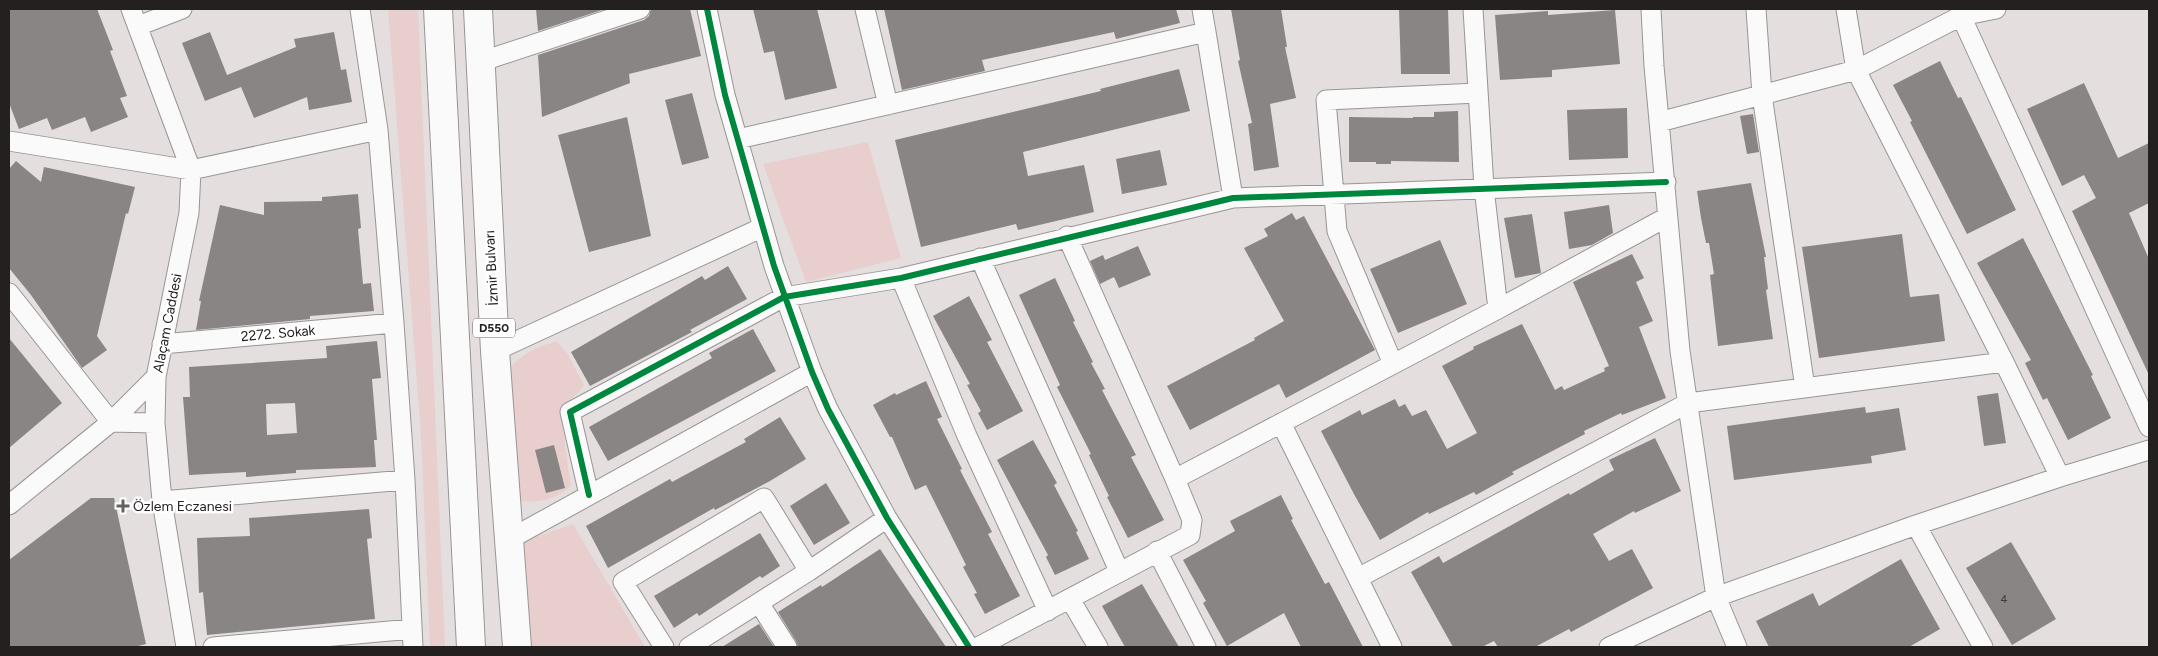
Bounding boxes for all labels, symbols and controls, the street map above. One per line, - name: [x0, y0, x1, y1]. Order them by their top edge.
- street label: İzmir Bulvarı: [481, 230, 502, 306]
- street label: Alaçam Caddesi: [150, 272, 185, 374]
- road number: D550: [473, 318, 515, 338]
- street label: 2272. Sokak: [240, 322, 316, 345]
- place label: Özlem Eczanesi: [133, 498, 232, 515]
- marker: Özlem Eczanesi: [117, 500, 129, 512]
- house number: 4: [2001, 593, 2008, 606]

